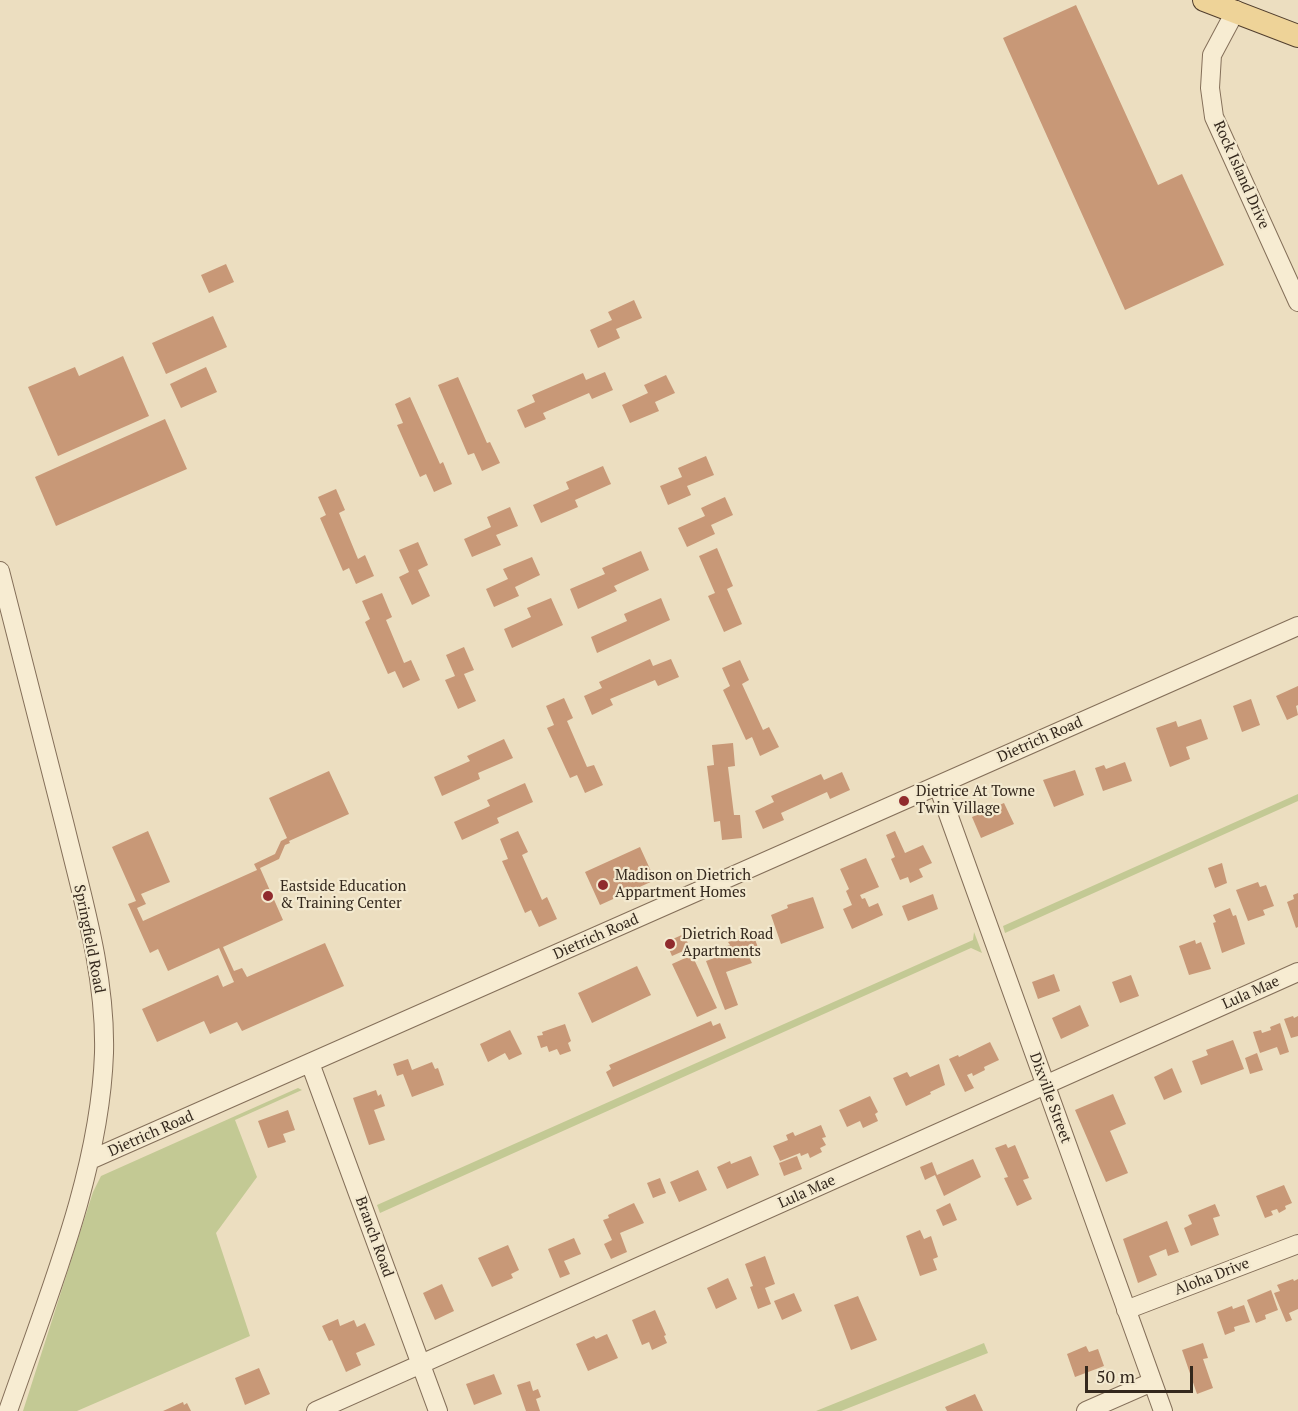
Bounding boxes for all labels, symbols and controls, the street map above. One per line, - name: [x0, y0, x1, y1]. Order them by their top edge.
- street label: Rock Island Drive: [1209, 118, 1273, 232]
- street label: Dietrich Road: [995, 713, 1085, 767]
- place label: Dietrice At Towne Twin Village: [916, 783, 1035, 818]
- marker: Dietrice At Towne Twin Village: [897, 794, 911, 808]
- place label: Madison on Dietrich Appartment Homes: [615, 867, 751, 902]
- place label: Eastside Education & Training Center: [280, 878, 406, 913]
- marker: Madison on Dietrich Appartment Homes: [596, 878, 610, 892]
- street label: Springfield Road: [70, 883, 108, 995]
- marker: Eastside Education & Training Center: [261, 889, 275, 903]
- street label: Dietrich Road: [551, 910, 641, 964]
- place label: Dietrich Road Apartments: [682, 926, 773, 961]
- marker: Dietrich Road Apartments: [663, 937, 677, 951]
- street label: Lula Mae: [1220, 972, 1282, 1014]
- street label: Dixville Street: [1025, 1050, 1075, 1146]
- street label: Dietrich Road: [106, 1107, 196, 1161]
- street label: Lula Mae: [776, 1171, 838, 1213]
- street label: Branch Road: [351, 1194, 397, 1280]
- street label: Aloha Drive: [1172, 1254, 1252, 1300]
- scale bar: [1088, 1354, 1196, 1392]
- text: 50 m: [1096, 1364, 1135, 1388]

